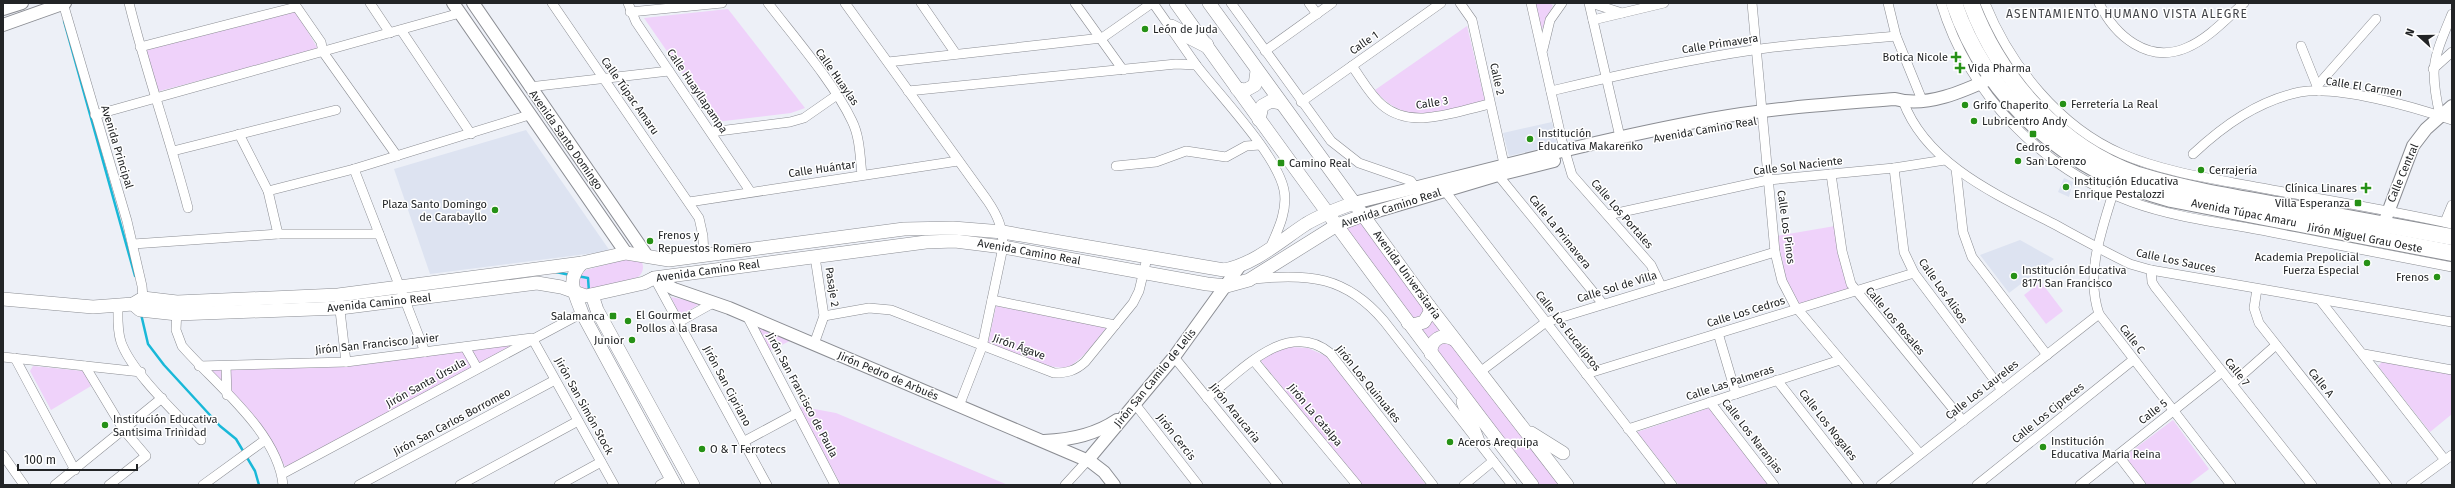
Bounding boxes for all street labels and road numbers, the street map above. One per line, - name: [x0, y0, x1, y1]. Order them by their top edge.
- street label: Calle 1: [1347, 28, 1381, 58]
- street label: Calle Primavera: [1681, 32, 1759, 56]
- street label: Calle Huayllapampa: [664, 46, 730, 136]
- street label: Calle Huaylas: [813, 46, 861, 108]
- street label: Calle Túpac Amaru: [598, 55, 662, 137]
- street label: Calle 2: [1487, 62, 1507, 96]
- street label: Calle El Carmen: [2325, 75, 2403, 99]
- street label: Avenida Santo Domingo: [527, 88, 605, 192]
- street label: Calle 3: [1415, 94, 1449, 112]
- street label: Avenida Principal: [98, 104, 136, 190]
- street label: Avenida Camino Real: [1652, 115, 1758, 145]
- street label: Calle Central: [2385, 142, 2421, 204]
- street label: Calle Sol Naciente: [1753, 154, 1843, 178]
- street label: Calle Huántar: [788, 158, 857, 180]
- street label: Calle Los Portales: [1588, 177, 1656, 251]
- street label: Avenida Camino Real: [1339, 186, 1443, 230]
- street label: Calle Los Pinos: [1774, 189, 1798, 265]
- street label: Calle La Primavera: [1526, 192, 1594, 272]
- street label: Avenida Túpac Amaru: [2190, 196, 2298, 230]
- street label: Jirón Miguel Grau Oeste: [2307, 220, 2423, 256]
- street label: Avenida Universitaria: [1370, 228, 1444, 322]
- street label: Avenida Camino Real: [976, 237, 1082, 267]
- street label: Calle Los Sauces: [2135, 246, 2217, 276]
- street label: Calle Los Alisos: [1916, 256, 1970, 326]
- street label: Avenida Camino Real: [655, 257, 761, 285]
- street label: Pasaje 2: [822, 266, 842, 308]
- street label: Calle Sol de Villa: [1575, 269, 1659, 305]
- street label: Calle Los Rosales: [1863, 284, 1927, 358]
- street label: Calle Los Eucaliptos: [1533, 288, 1603, 374]
- street label: Avenida Camino Real: [326, 291, 432, 315]
- street label: Calle Los Cedros: [1705, 294, 1787, 330]
- street label: Calle C: [2117, 322, 2147, 356]
- street label: Jirón San Camilo de Lelis: [1111, 326, 1199, 430]
- street label: Jirón San Francisco de Paula: [764, 330, 840, 460]
- street label: Jirón San Francisco Javier: [314, 331, 440, 357]
- street label: Jirón Ágave: [991, 331, 1047, 363]
- street label: Jirón San Cipriano: [700, 343, 754, 429]
- street label: Jirón Los Quinuales: [1333, 343, 1403, 425]
- street label: Jirón Pedro de Arbués: [836, 349, 940, 403]
- street label: Jirón Santa Úrsula: [383, 355, 468, 410]
- street label: Jirón San Simón Stock: [552, 355, 616, 457]
- street label: Calle 7: [2222, 355, 2252, 389]
- street label: Calle Los Laureles: [1943, 358, 2021, 422]
- street label: Calle Las Palmeras: [1684, 363, 1776, 403]
- street label: Calle A: [2305, 366, 2337, 401]
- street label: Jirón Araucaria: [1207, 380, 1263, 446]
- street label: Calle Los Cipreces: [2009, 380, 2087, 446]
- street label: Jirón La Catalpa: [1285, 381, 1345, 449]
- street label: Jirón San Carlos Borromeo: [391, 386, 513, 458]
- street label: Calle Los Nogales: [1796, 387, 1860, 463]
- street label: Calle Los Naranjas: [1719, 396, 1785, 476]
- street label: Calle 5: [2136, 397, 2170, 427]
- street label: Jirón Cercis: [1154, 411, 1198, 463]

